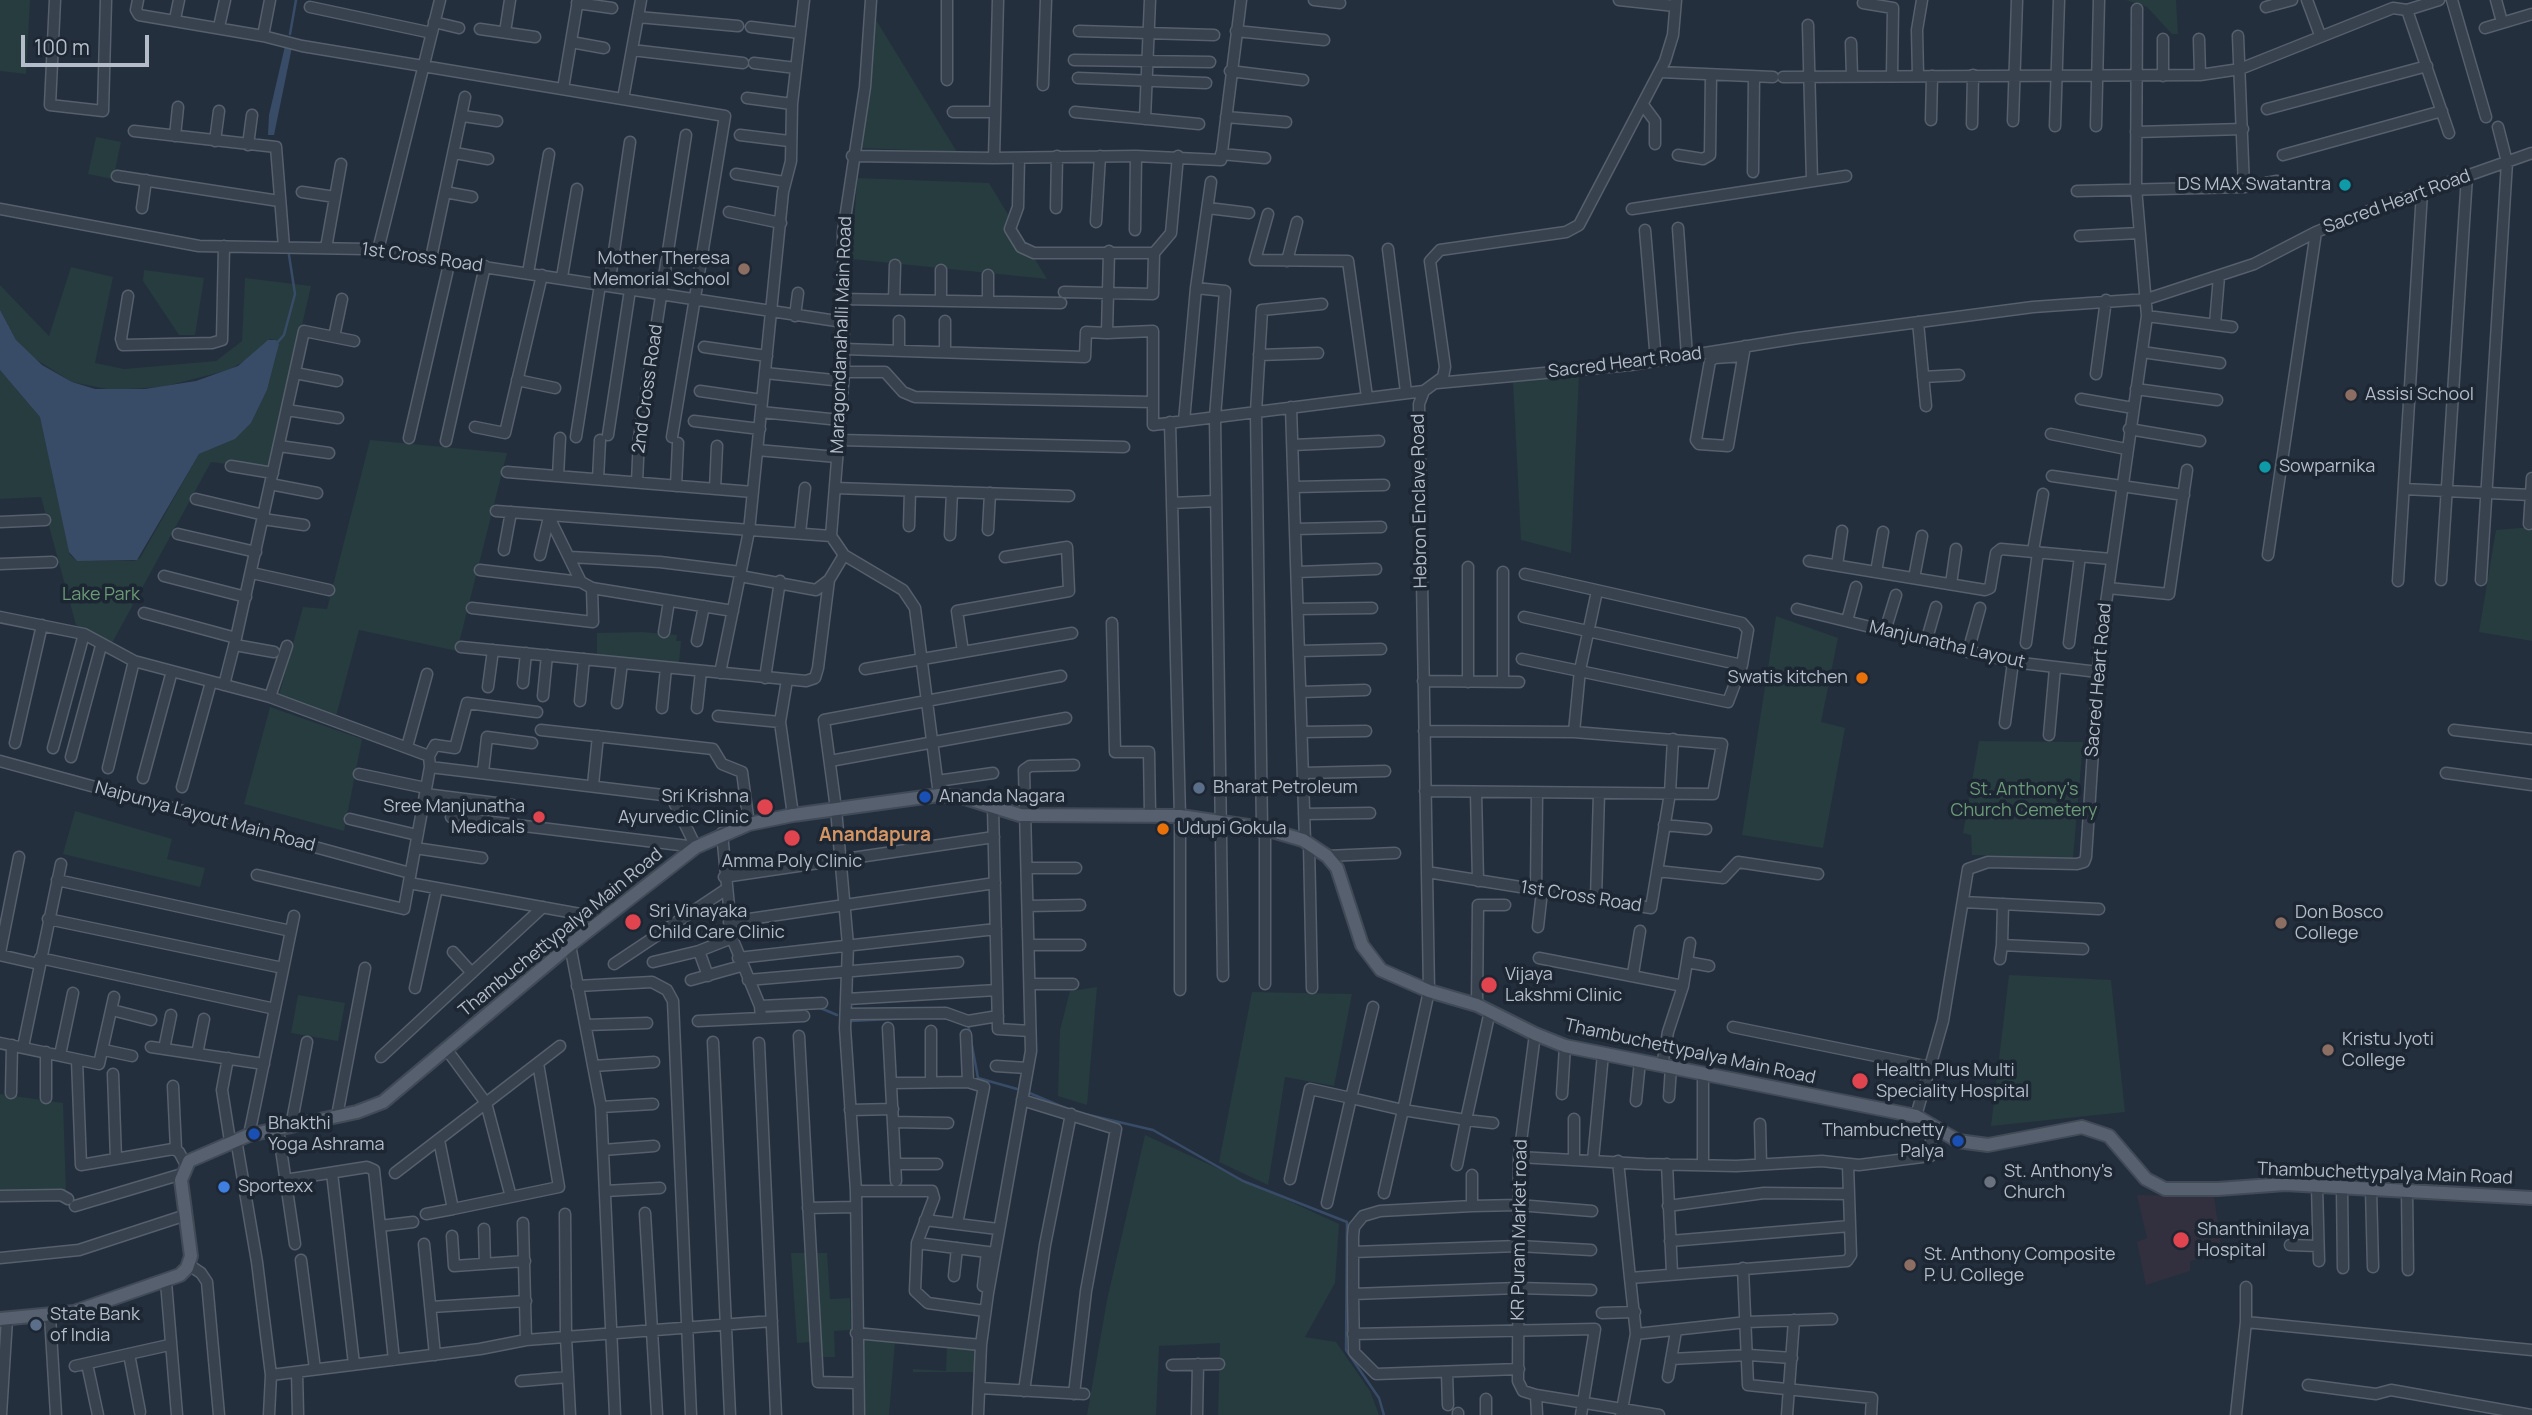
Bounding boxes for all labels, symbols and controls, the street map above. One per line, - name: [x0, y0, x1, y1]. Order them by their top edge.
- scale bar: [24, 21, 152, 65]
- text: 100 m: [34, 33, 90, 61]
- street label: Sacred Heart Road: [2321, 165, 2473, 239]
- place label: DS MAX Swatantra: [2178, 174, 2331, 196]
- marker: DS MAX Swatantra: [2337, 177, 2353, 193]
- street label: Maragondanahalli Main Road: [827, 216, 857, 454]
- street label: 1st Cross Road: [360, 239, 484, 277]
- place label: Mother Theresa Memorial School: [593, 248, 730, 290]
- marker: Mother Theresa Memorial School: [736, 261, 752, 277]
- street label: 2nd Cross Road: [628, 323, 668, 455]
- street label: Sacred Heart Road: [1547, 343, 1703, 383]
- place label: Assisi School: [2365, 384, 2474, 406]
- marker: Assisi School: [2343, 387, 2359, 403]
- street label: Hebron Enclave Road: [1408, 413, 1432, 589]
- place label: Sowparnika: [2279, 456, 2375, 478]
- marker: Sowparnika: [2257, 459, 2273, 475]
- park label: Lake Park: [62, 584, 140, 606]
- street label: Sacred Heart Road: [2081, 602, 2117, 758]
- street label: Manjunatha Layout: [1867, 617, 2027, 673]
- place label: Swatis kitchen: [1728, 667, 1848, 689]
- marker: Swatis kitchen: [1854, 670, 1870, 686]
- street label: Naipunya Layout Main Road: [92, 777, 318, 857]
- place label: Bharat Petroleum: [1213, 777, 1358, 799]
- park label: St. Anthony's Church Cemetery: [1951, 779, 2097, 822]
- marker: Bharat Petroleum: [1191, 780, 1207, 796]
- place label: Sri Krishna Ayurvedic Clinic: [618, 786, 749, 828]
- place label: Ananda Nagara: [939, 786, 1065, 808]
- marker: Ananda Nagara: [917, 789, 933, 805]
- place label: Sree Manjunatha Medicals: [383, 796, 525, 838]
- marker: Sri Krishna Ayurvedic Clinic: [755, 797, 775, 817]
- marker: Sree Manjunatha Medicals: [531, 809, 547, 825]
- place label: Udupi Gokula: [1177, 818, 1287, 840]
- marker: Udupi Gokula: [1155, 821, 1171, 837]
- district label: Anandapura: [819, 825, 931, 847]
- marker: Amma Poly Clinic: [782, 828, 802, 848]
- street label: Thambuchettypalya Main Road: [455, 844, 667, 1022]
- place label: Amma Poly Clinic: [722, 851, 862, 873]
- street label: 1st Cross Road: [1519, 877, 1643, 917]
- place label: Sri Vinayaka Child Care Clinic: [649, 901, 785, 944]
- place label: Don Bosco College: [2295, 902, 2383, 944]
- marker: Sri Vinayaka Child Care Clinic: [623, 912, 643, 932]
- marker: Don Bosco College: [2273, 915, 2289, 931]
- place label: Vijaya Lakshmi Clinic: [1505, 964, 1622, 1006]
- marker: Vijaya Lakshmi Clinic: [1479, 975, 1499, 995]
- street label: Thambuchettypalya Main Road: [1563, 1015, 1817, 1089]
- place label: Kristu Jyoti College: [2342, 1029, 2434, 1072]
- marker: Kristu Jyoti College: [2320, 1042, 2336, 1058]
- place label: Health Plus Multi Speciality Hospital: [1876, 1060, 2029, 1102]
- marker: Health Plus Multi Speciality Hospital: [1850, 1071, 1870, 1091]
- place label: Bhakthi Yoga Ashrama: [268, 1113, 384, 1156]
- place label: Thambuchetty Palya: [1822, 1120, 1944, 1162]
- marker: Bhakthi Yoga Ashrama: [246, 1126, 262, 1142]
- marker: Thambuchetty Palya: [1950, 1133, 1966, 1149]
- street label: KR Puram Market road: [1508, 1139, 1532, 1321]
- street label: Thambuchettypalya Main Road: [2257, 1159, 2513, 1189]
- place label: St. Anthony's Church: [2004, 1161, 2113, 1204]
- marker: St. Anthony's Church: [1982, 1174, 1998, 1190]
- place label: Sportexx: [238, 1176, 313, 1198]
- marker: Sportexx: [216, 1179, 232, 1195]
- place label: Shanthinilaya Hospital: [2197, 1219, 2309, 1262]
- marker: Shanthinilaya Hospital: [2171, 1230, 2191, 1250]
- place label: St. Anthony Composite P. U. College: [1924, 1244, 2116, 1286]
- marker: St. Anthony Composite P. U. College: [1902, 1257, 1918, 1273]
- place label: State Bank of India: [50, 1304, 140, 1346]
- marker: State Bank of India: [28, 1317, 44, 1333]

